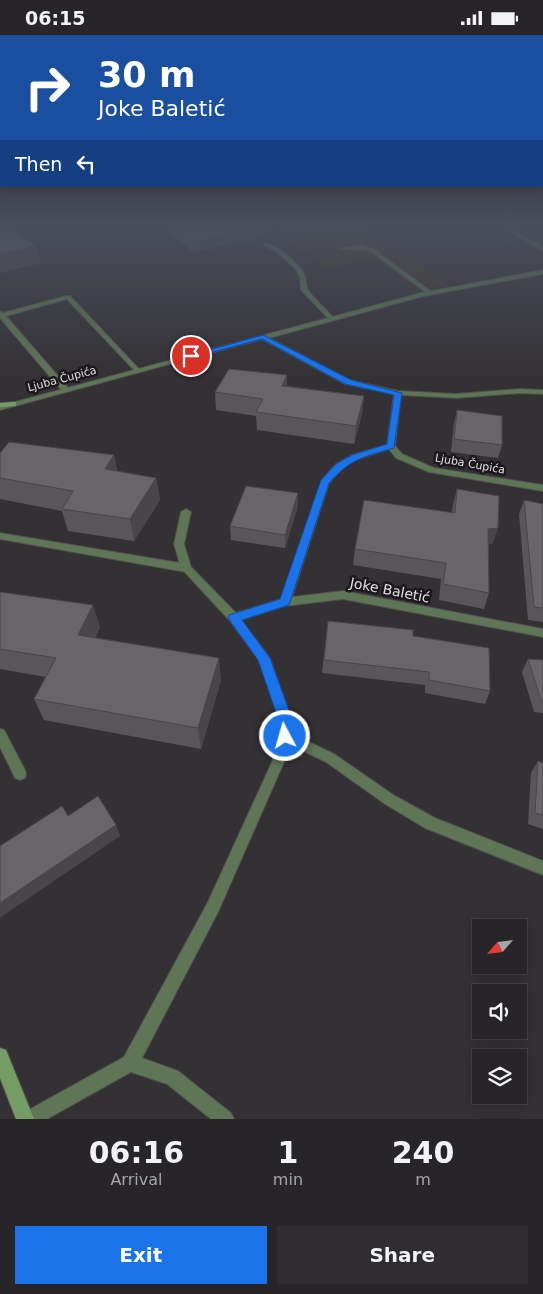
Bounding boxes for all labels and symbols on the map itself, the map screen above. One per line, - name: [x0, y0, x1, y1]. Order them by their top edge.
- pin: [170, 335, 212, 377]
- street label: Ljuba Čupića: [26, 364, 98, 394]
- street label: Ljuba Čupića: [434, 451, 506, 477]
- street label: Joke Baletić: [348, 574, 431, 606]
- position arrow: [258, 709, 310, 761]
- north arrow: [472, 919, 528, 974]

